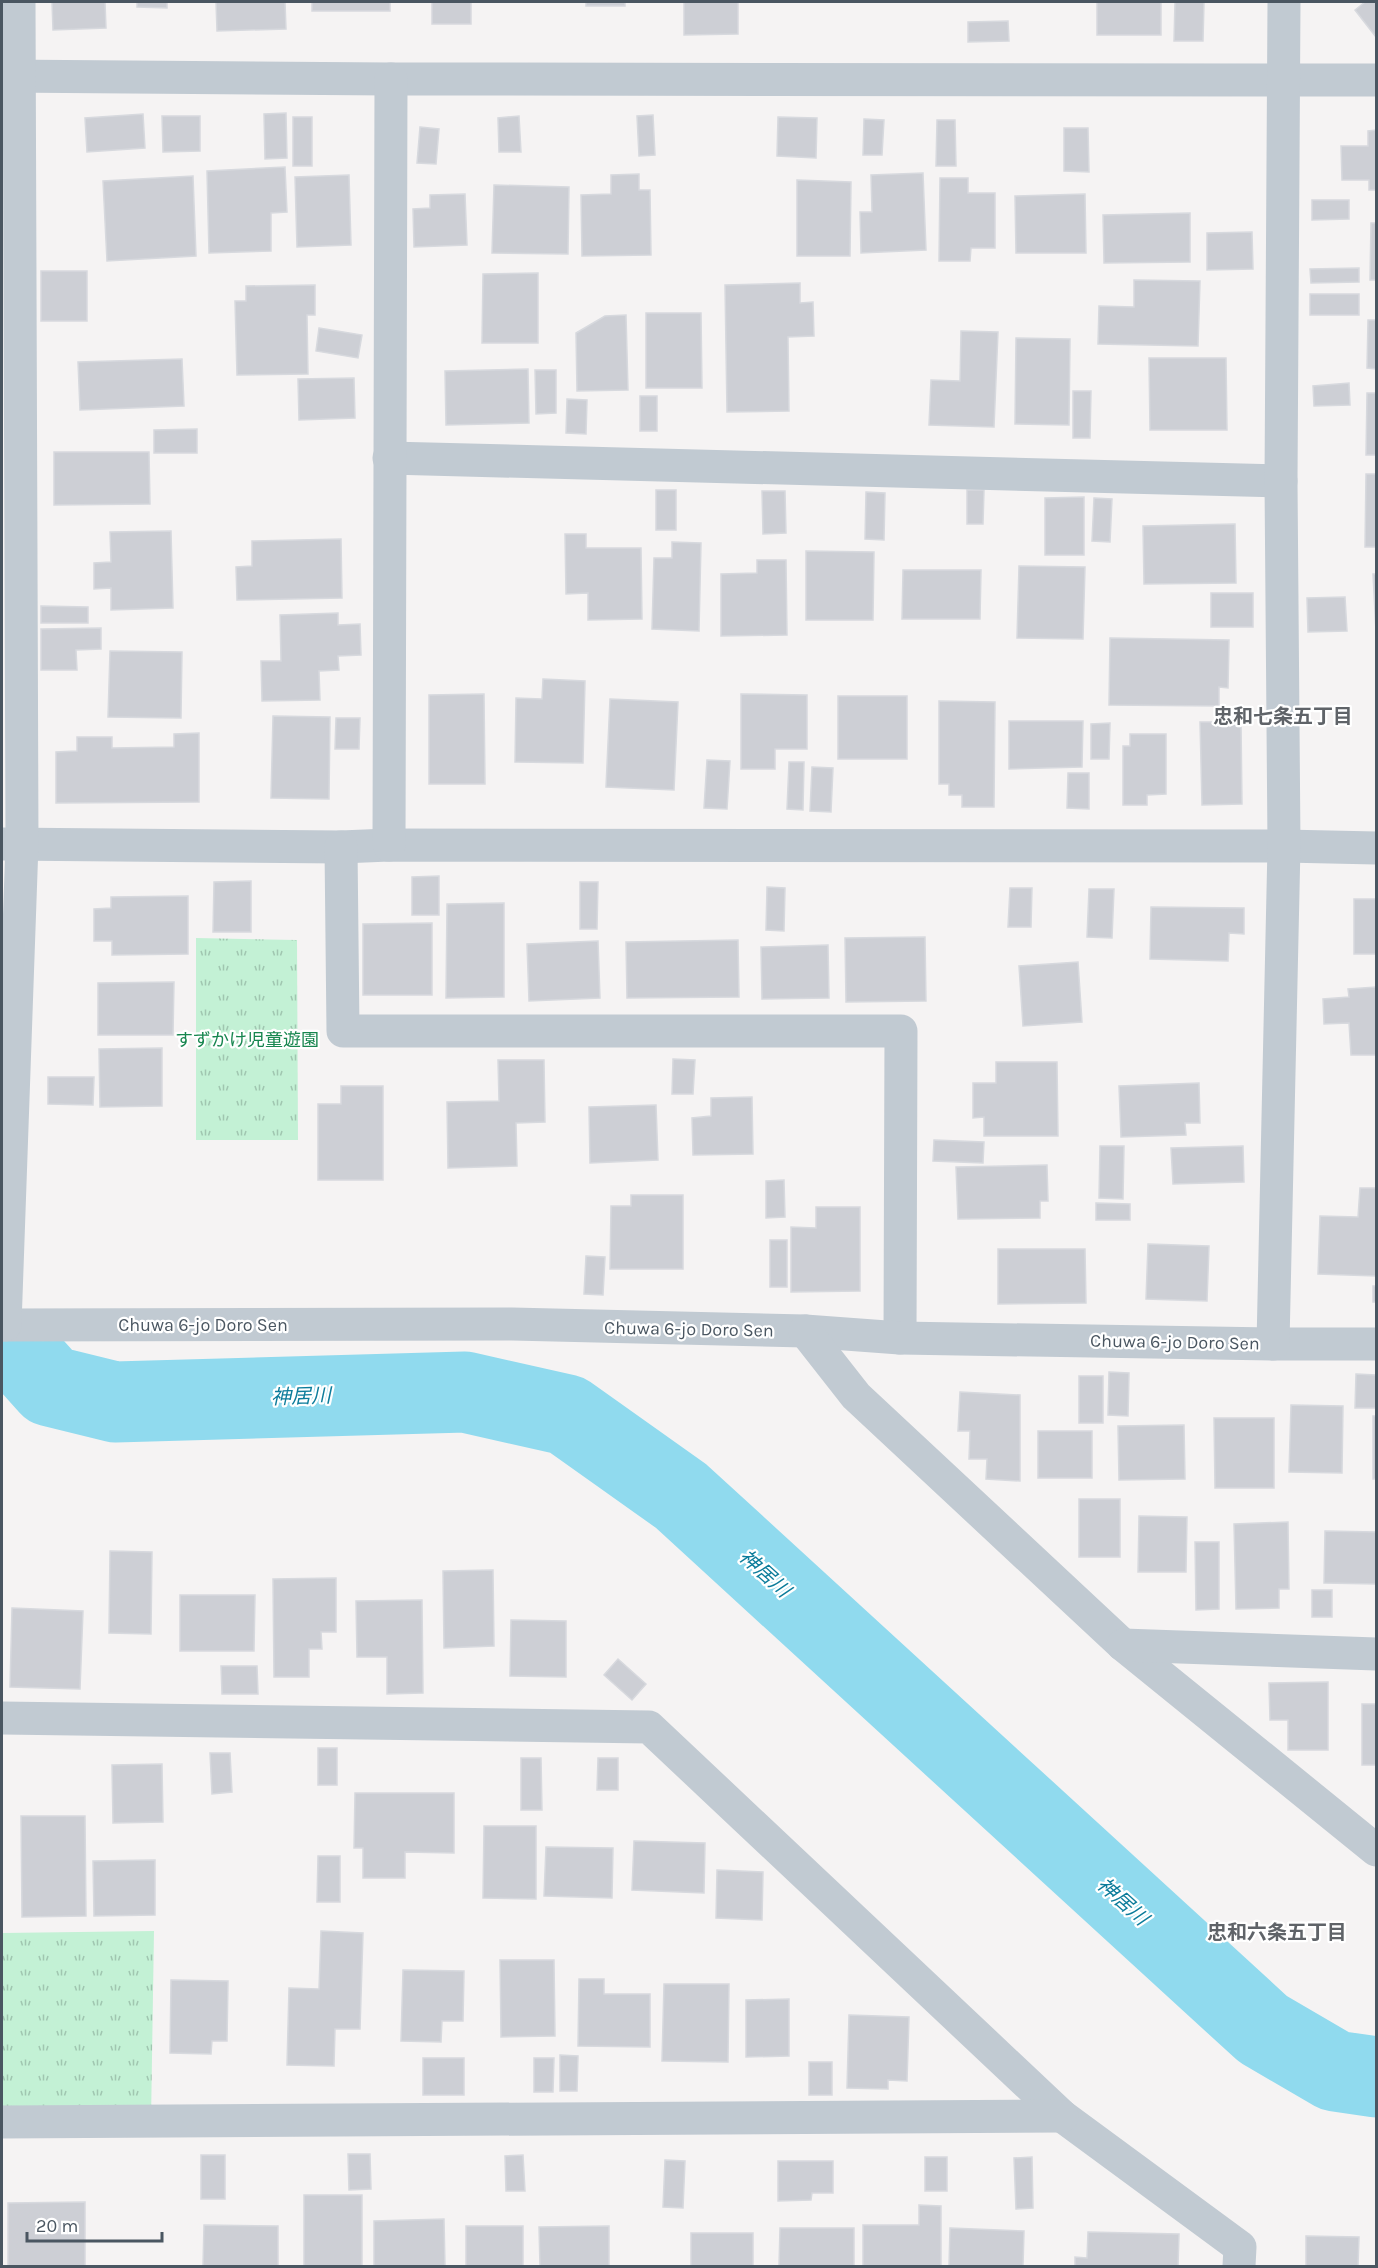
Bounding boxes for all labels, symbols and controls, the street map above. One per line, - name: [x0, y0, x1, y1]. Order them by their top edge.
- district label: 忠和七条五丁目: [1213, 705, 1353, 728]
- park label: すずかけ児童遊園: [175, 1029, 319, 1051]
- street label: Chuwa 6-jo Doro Sen: [118, 1314, 288, 1336]
- street label: Chuwa 6-jo Doro Sen: [604, 1317, 774, 1341]
- street label: Chuwa 6-jo Doro Sen: [1090, 1330, 1260, 1354]
- water label: 神居川: [271, 1384, 333, 1409]
- water label: 神居川: [735, 1545, 796, 1603]
- water label: 神居川: [1093, 1873, 1154, 1931]
- district label: 忠和六条五丁目: [1207, 1921, 1347, 1944]
- scale bar: [27, 2205, 162, 2243]
- text: 20 m: [36, 2215, 78, 2237]

